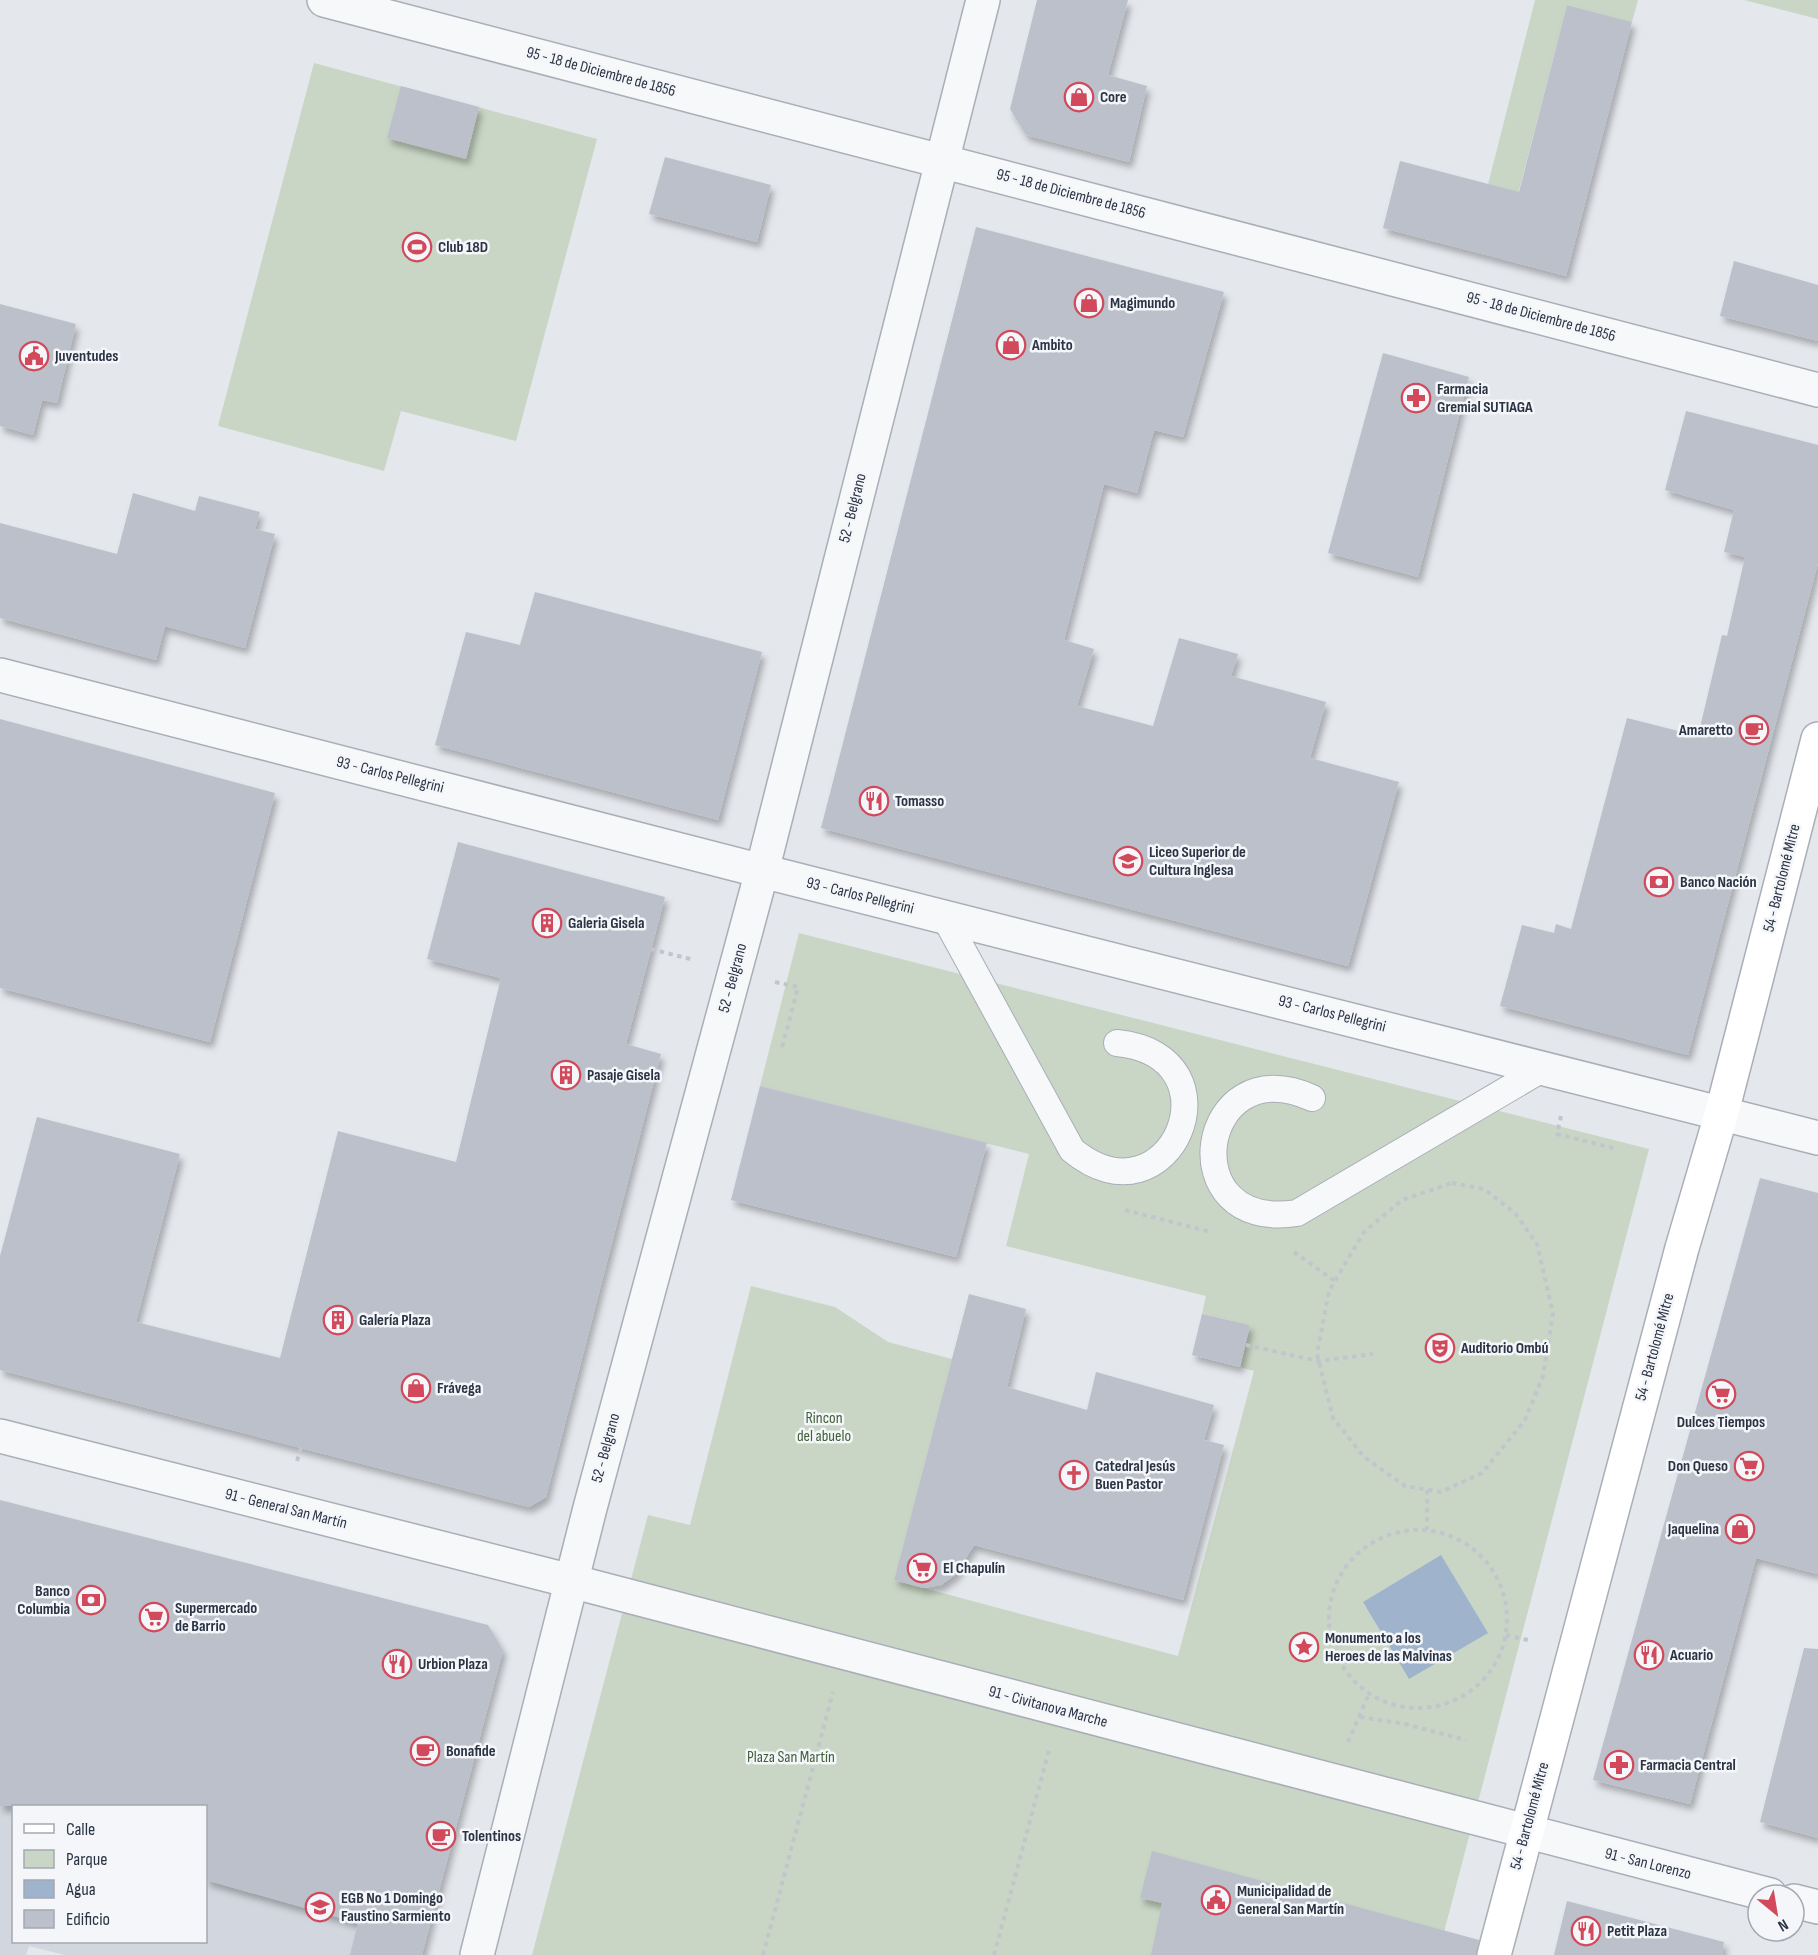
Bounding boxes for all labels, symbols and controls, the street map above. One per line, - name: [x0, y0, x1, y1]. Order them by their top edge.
- street label: 95 - 18 de Diciembre de 1856: [524, 43, 678, 101]
- shop icon: Core: [1063, 81, 1095, 113]
- place label: Core: [1100, 88, 1127, 107]
- street label: 95 - 18 de Diciembre de 1856: [994, 165, 1148, 223]
- sports icon: Club 18D: [401, 231, 433, 263]
- place label: Club 18D: [438, 238, 488, 257]
- shop icon: Magimundo: [1073, 287, 1105, 319]
- street label: 95 - 18 de Diciembre de 1856: [1464, 288, 1618, 346]
- place label: Magimundo: [1110, 294, 1175, 313]
- shop icon: Ambito: [995, 329, 1027, 361]
- place label: Ambito: [1031, 336, 1073, 355]
- public building icon: Juventudes: [18, 340, 50, 372]
- place label: Juventudes: [54, 347, 118, 366]
- place label: Farmacia Gremial SUTIAGA: [1437, 380, 1533, 417]
- pharmacy icon: Farmacia Gremial SUTIAGA: [1400, 382, 1432, 414]
- street label: 52 - Belgrano: [835, 471, 871, 545]
- cafe icon: Amaretto: [1738, 714, 1770, 746]
- place label: Amaretto: [1678, 721, 1733, 740]
- street label: 93 - Carlos Pellegrini: [334, 752, 446, 798]
- restaurant icon: Tomasso: [858, 785, 890, 817]
- place label: Tomasso: [895, 792, 944, 811]
- street label: 54 - Bartolomé Mitre: [1759, 822, 1805, 934]
- place label: Liceo Superior de Cultura Inglesa: [1149, 843, 1246, 880]
- school or university icon: Liceo Superior de Cultura Inglesa: [1112, 845, 1144, 877]
- bank icon: Banco Nación: [1643, 866, 1675, 898]
- street label: 93 - Carlos Pellegrini: [804, 873, 916, 919]
- place label: Banco Nación: [1680, 873, 1757, 892]
- building icon: Galeria Gisela: [531, 907, 563, 939]
- place label: Galeria Gisela: [568, 914, 645, 933]
- street label: 52 - Belgrano: [715, 941, 751, 1015]
- street label: 93 - Carlos Pellegrini: [1276, 991, 1388, 1037]
- building icon: Pasaje Gisela: [550, 1059, 582, 1091]
- place label: Pasaje Gisela: [587, 1066, 660, 1085]
- street label: 54 - Bartolomé Mitre: [1632, 1291, 1678, 1403]
- building icon: Galería Plaza: [322, 1304, 354, 1336]
- place label: Galería Plaza: [359, 1311, 431, 1330]
- theatre icon: Auditorio Ombú: [1424, 1332, 1456, 1364]
- place label: Auditorio Ombú: [1460, 1339, 1549, 1358]
- shop icon: Frávega: [400, 1372, 432, 1404]
- supermarket icon: Dulces Tiempos: [1705, 1378, 1737, 1410]
- place label: Frávega: [437, 1379, 481, 1398]
- park label: Rincon del abuelo: [797, 1409, 851, 1446]
- street label: 52 - Belgrano: [588, 1411, 624, 1485]
- place label: Dulces Tiempos: [1677, 1413, 1765, 1432]
- supermarket icon: Don Queso: [1733, 1450, 1765, 1482]
- place label: Catedral Jesús Buen Pastor: [1095, 1457, 1175, 1494]
- place label: Don Queso: [1668, 1457, 1728, 1476]
- church icon: Catedral Jesús Buen Pastor: [1058, 1459, 1090, 1491]
- street label: 91 - General San Martín: [223, 1485, 349, 1533]
- shop icon: Jaquelina: [1724, 1513, 1756, 1545]
- place label: Jaquelina: [1667, 1520, 1719, 1539]
- supermarket icon: El Chapulín: [906, 1552, 938, 1584]
- place label: El Chapulín: [943, 1559, 1005, 1578]
- place label: Banco Columbia: [17, 1582, 70, 1619]
- bank icon: Banco Columbia: [75, 1584, 107, 1616]
- place label: Supermercado de Barrio: [175, 1599, 257, 1636]
- supermarket icon: Supermercado de Barrio: [138, 1601, 170, 1633]
- place label: Monumento a los Heroes de las Malvinas: [1325, 1629, 1452, 1666]
- place icon: Monumento a los Heroes de las Malvinas: [1288, 1631, 1320, 1663]
- restaurant icon: Acuario: [1633, 1639, 1665, 1671]
- place label: Acuario: [1669, 1646, 1713, 1665]
- restaurant icon: Urbion Plaza: [381, 1648, 413, 1680]
- place label: Urbion Plaza: [418, 1655, 488, 1674]
- street label: 91 - Civitanova Marche: [987, 1682, 1109, 1732]
- cafe icon: Bonafide: [409, 1735, 441, 1767]
- place label: Bonafide: [446, 1742, 496, 1761]
- park label: Plaza San Martín: [747, 1748, 835, 1767]
- pharmacy icon: Farmacia Central: [1603, 1749, 1635, 1781]
- place label: Farmacia Central: [1640, 1756, 1736, 1775]
- street label: 54 - Bartolomé Mitre: [1507, 1760, 1553, 1872]
- legend: [12, 1805, 207, 1943]
- text: Calle: [66, 1819, 95, 1840]
- cafe icon: Tolentinos: [425, 1820, 457, 1852]
- place label: Tolentinos: [462, 1827, 521, 1846]
- street label: 91 - San Lorenzo: [1603, 1844, 1693, 1884]
- text: Parque: [66, 1849, 107, 1870]
- text: Agua: [65, 1879, 96, 1900]
- place label: Municipalidad de General San Martín: [1237, 1882, 1344, 1919]
- north arrow: [1746, 1883, 1806, 1943]
- public building icon: Municipalidad de General San Martín: [1200, 1884, 1232, 1916]
- place label: EGB No 1 Domingo Faustino Sarmiento: [341, 1889, 451, 1926]
- school or university icon: EGB No 1 Domingo Faustino Sarmiento: [304, 1891, 336, 1923]
- text: Edificio: [66, 1909, 110, 1930]
- text: N: [1774, 1914, 1791, 1935]
- restaurant icon: Petit Plaza: [1570, 1915, 1602, 1947]
- place label: Petit Plaza: [1607, 1922, 1667, 1941]

